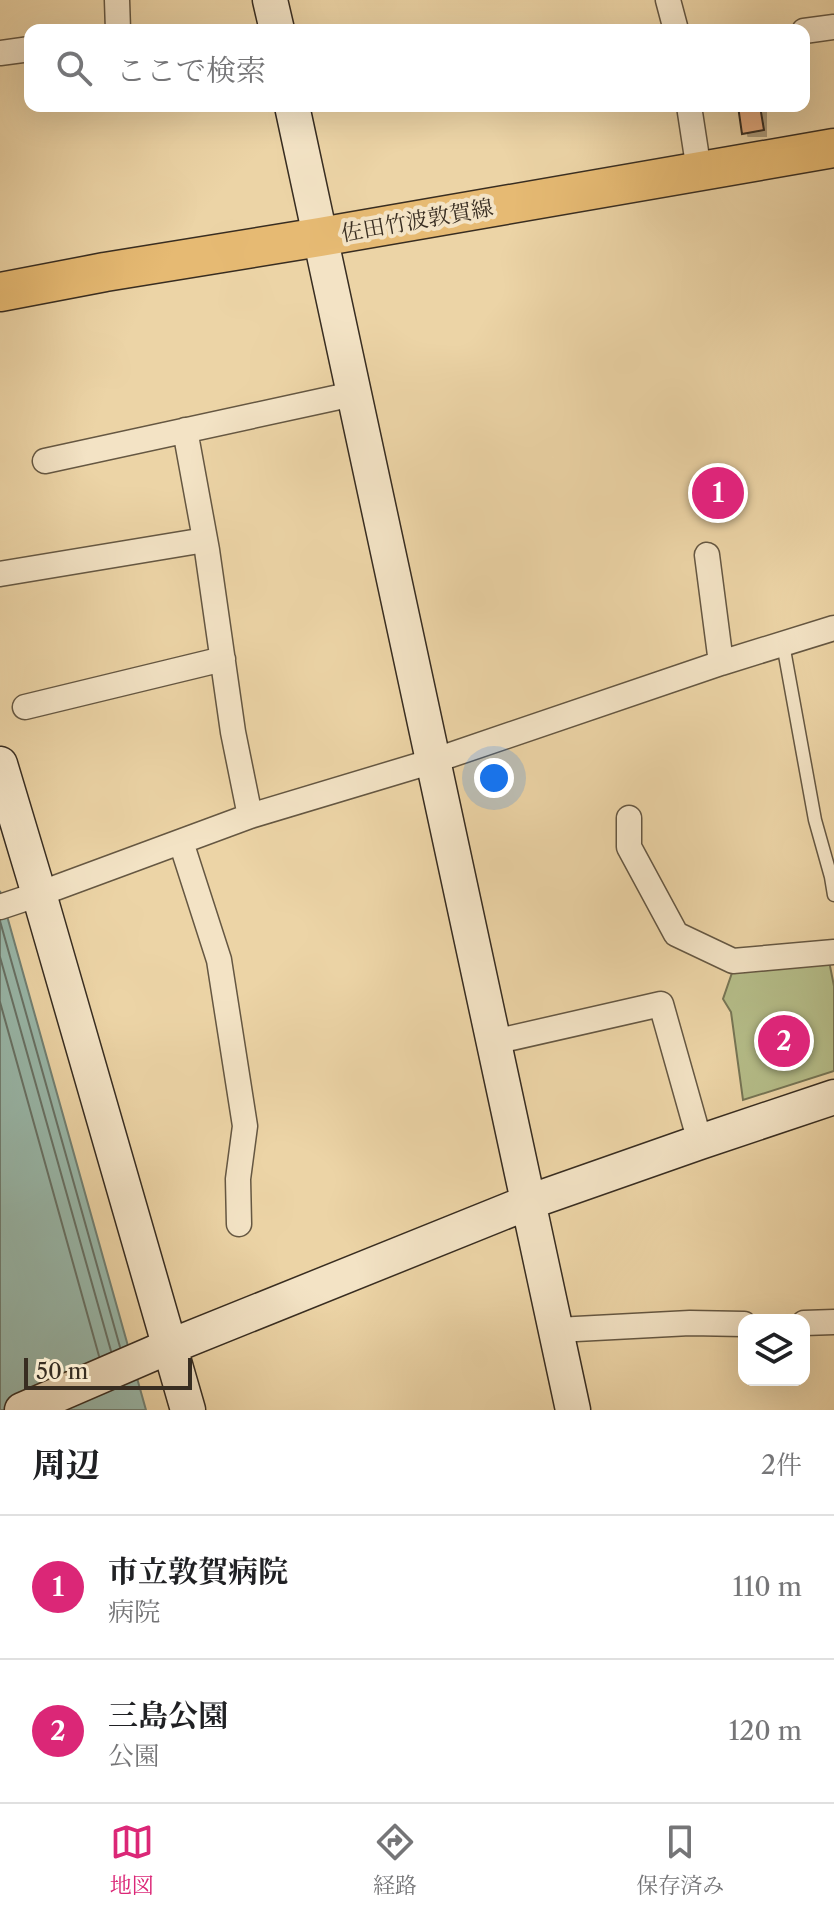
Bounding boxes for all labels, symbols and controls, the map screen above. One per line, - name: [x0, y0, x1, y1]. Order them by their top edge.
- search box: [24, 24, 810, 112]
- icon: search: [52, 46, 96, 90]
- text: ここで検索: [116, 52, 266, 89]
- street label: 佐田竹波敦賀線: [339, 194, 495, 247]
- pin: 1: [692, 463, 744, 523]
- your location: [474, 758, 514, 798]
- pin: 2: [758, 1011, 810, 1071]
- map controls: [738, 1314, 810, 1386]
- button: layers: [738, 1314, 810, 1386]
- scale bar: [24, 1354, 192, 1390]
- text: 50 m: [36, 1358, 88, 1385]
- text: 周辺: [32, 1444, 100, 1486]
- text: 2件: [761, 1449, 802, 1481]
- text: 市立敦賀病院: [108, 1553, 288, 1590]
- text: 1: [52, 1571, 64, 1603]
- text: 110 m: [733, 1571, 802, 1603]
- text: 病院: [108, 1596, 160, 1628]
- text: 三島公園: [108, 1697, 228, 1734]
- text: 2: [50, 1715, 66, 1747]
- text: 120 m: [728, 1715, 802, 1747]
- text: 公園: [108, 1740, 160, 1772]
- tab: 地図: [110, 1820, 154, 1899]
- tab: 経路: [373, 1820, 417, 1899]
- tab: 保存済み: [636, 1820, 724, 1899]

